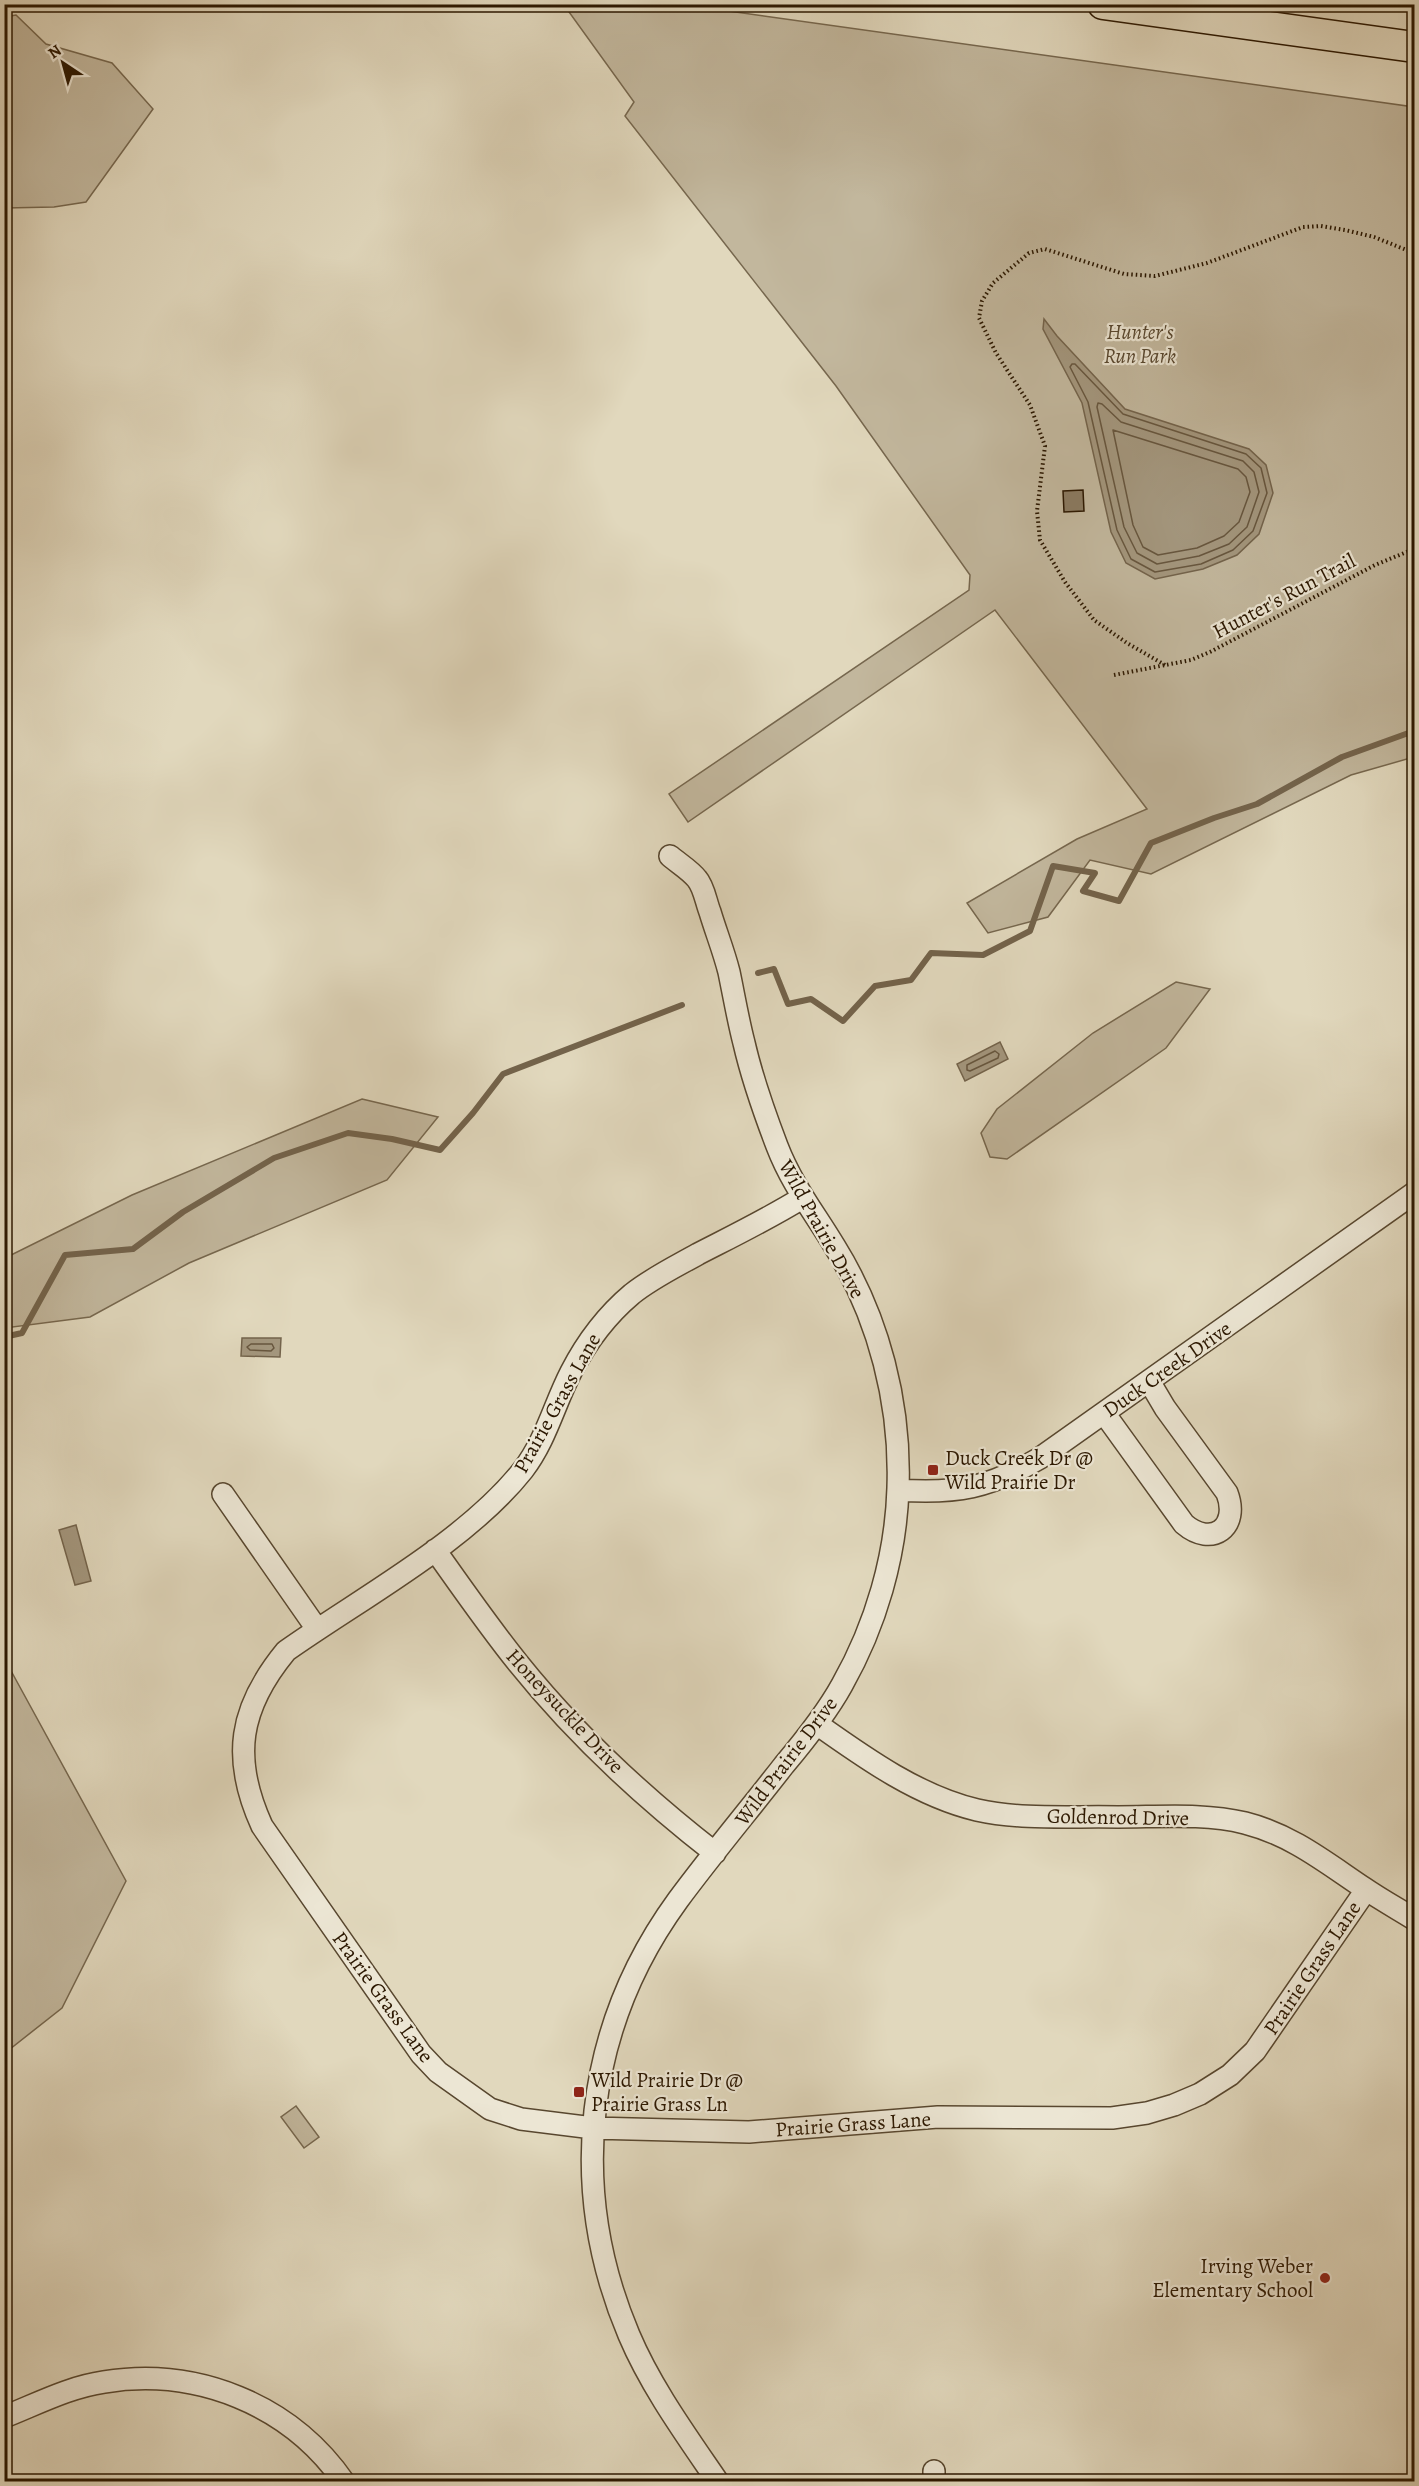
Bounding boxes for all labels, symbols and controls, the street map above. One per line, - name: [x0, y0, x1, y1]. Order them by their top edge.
- north arrow: [33, 33, 93, 93]
- text: N: [44, 39, 66, 64]
- park label: Hunter's Run Park: [1104, 318, 1176, 370]
- street label: Hunter's Run Trail: [1208, 547, 1360, 645]
- street label: Wild Prairie Drive: [772, 1154, 872, 1303]
- street label: Duck Creek Drive: [1097, 1314, 1237, 1424]
- street label: Prairie Grass Lane: [507, 1328, 607, 1478]
- place label: Duck Creek Dr @ Wild Prairie Dr: [944, 1444, 1093, 1496]
- marker: Duck Creek Dr @ Wild Prairie Dr: [926, 1463, 940, 1477]
- street label: Honeysuckle Drive: [500, 1643, 630, 1779]
- street label: Wild Prairie Drive: [728, 1691, 844, 1832]
- street label: Goldenrod Drive: [1047, 1802, 1189, 1832]
- street label: Prairie Grass Lane: [1257, 1895, 1367, 2041]
- street label: Prairie Grass Lane: [326, 1926, 440, 2068]
- place label: Wild Prairie Dr @ Prairie Grass Ln: [590, 2066, 743, 2118]
- marker: Wild Prairie Dr @ Prairie Grass Ln: [572, 2085, 586, 2099]
- street label: Prairie Grass Lane: [774, 2105, 932, 2143]
- place label: Irving Weber Elementary School: [1152, 2252, 1313, 2304]
- marker: Irving Weber Elementary School: [1318, 2271, 1332, 2285]

